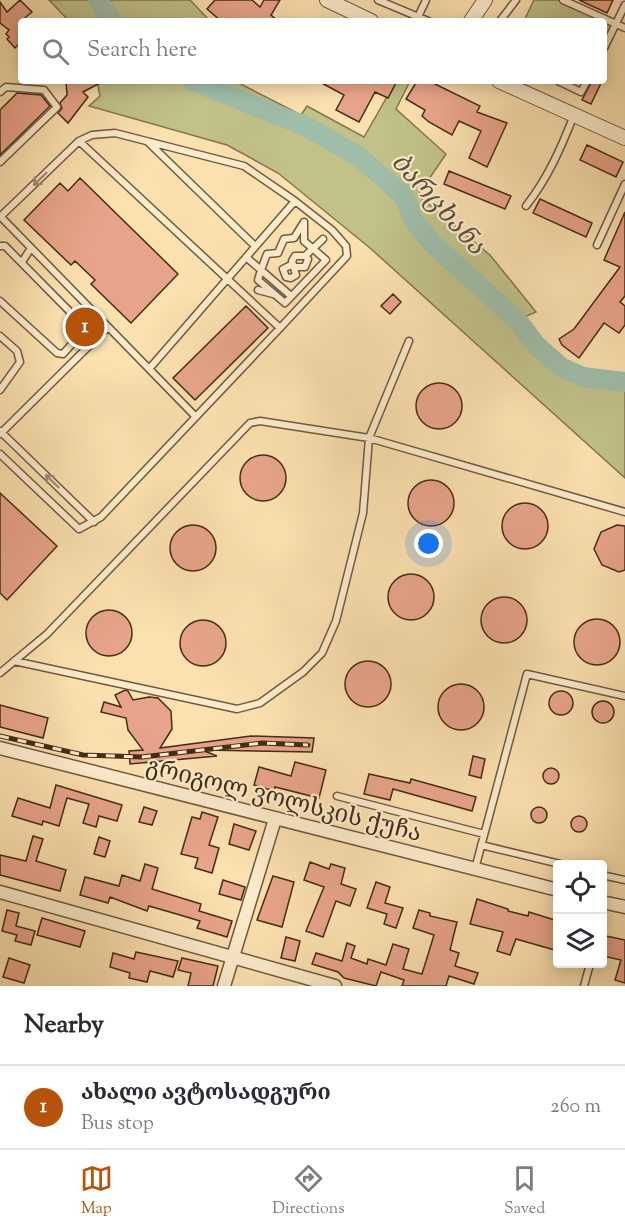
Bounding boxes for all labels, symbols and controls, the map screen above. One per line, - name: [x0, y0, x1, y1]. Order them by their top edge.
- search box: [18, 18, 607, 84]
- icon: search: [39, 35, 72, 68]
- text: Search here: [87, 35, 197, 67]
- water label: ბარცხანა: [381, 146, 494, 265]
- one-way arrow: [32, 172, 47, 186]
- pin: 1: [66, 304, 104, 350]
- one-way arrow: [44, 474, 59, 489]
- your location: [414, 529, 443, 558]
- street label: გრიგოლ ვოლსკის ქუჩა: [142, 750, 425, 852]
- map controls: [553, 860, 607, 968]
- button: locate: [553, 860, 607, 914]
- button: layers: [553, 914, 607, 968]
- text: Nearby: [24, 1007, 104, 1044]
- text: ახალი ავტოსადგური: [81, 1078, 331, 1110]
- text: 1: [40, 1093, 47, 1122]
- text: 260 m: [550, 1093, 601, 1122]
- text: Bus stop: [81, 1110, 154, 1139]
- tab: Map: [80, 1162, 113, 1221]
- tab: Directions: [272, 1162, 345, 1221]
- tab: Saved: [504, 1162, 545, 1221]

